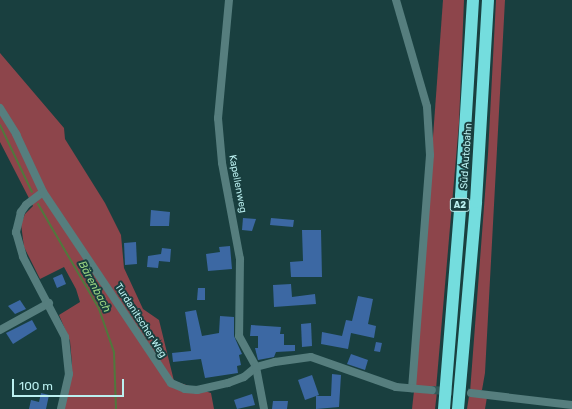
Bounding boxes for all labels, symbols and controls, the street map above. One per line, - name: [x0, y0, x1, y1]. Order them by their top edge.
- street label: Süd Autobahn: [459, 122, 475, 190]
- street label: Kapellenweg: [225, 154, 249, 214]
- road number: A2: [449, 198, 471, 212]
- water label: Bärenbach: [75, 259, 113, 315]
- street label: Turdanitscher Weg: [111, 281, 169, 361]
- scale bar: [14, 371, 126, 397]
- text: 100 m: [19, 379, 53, 393]

